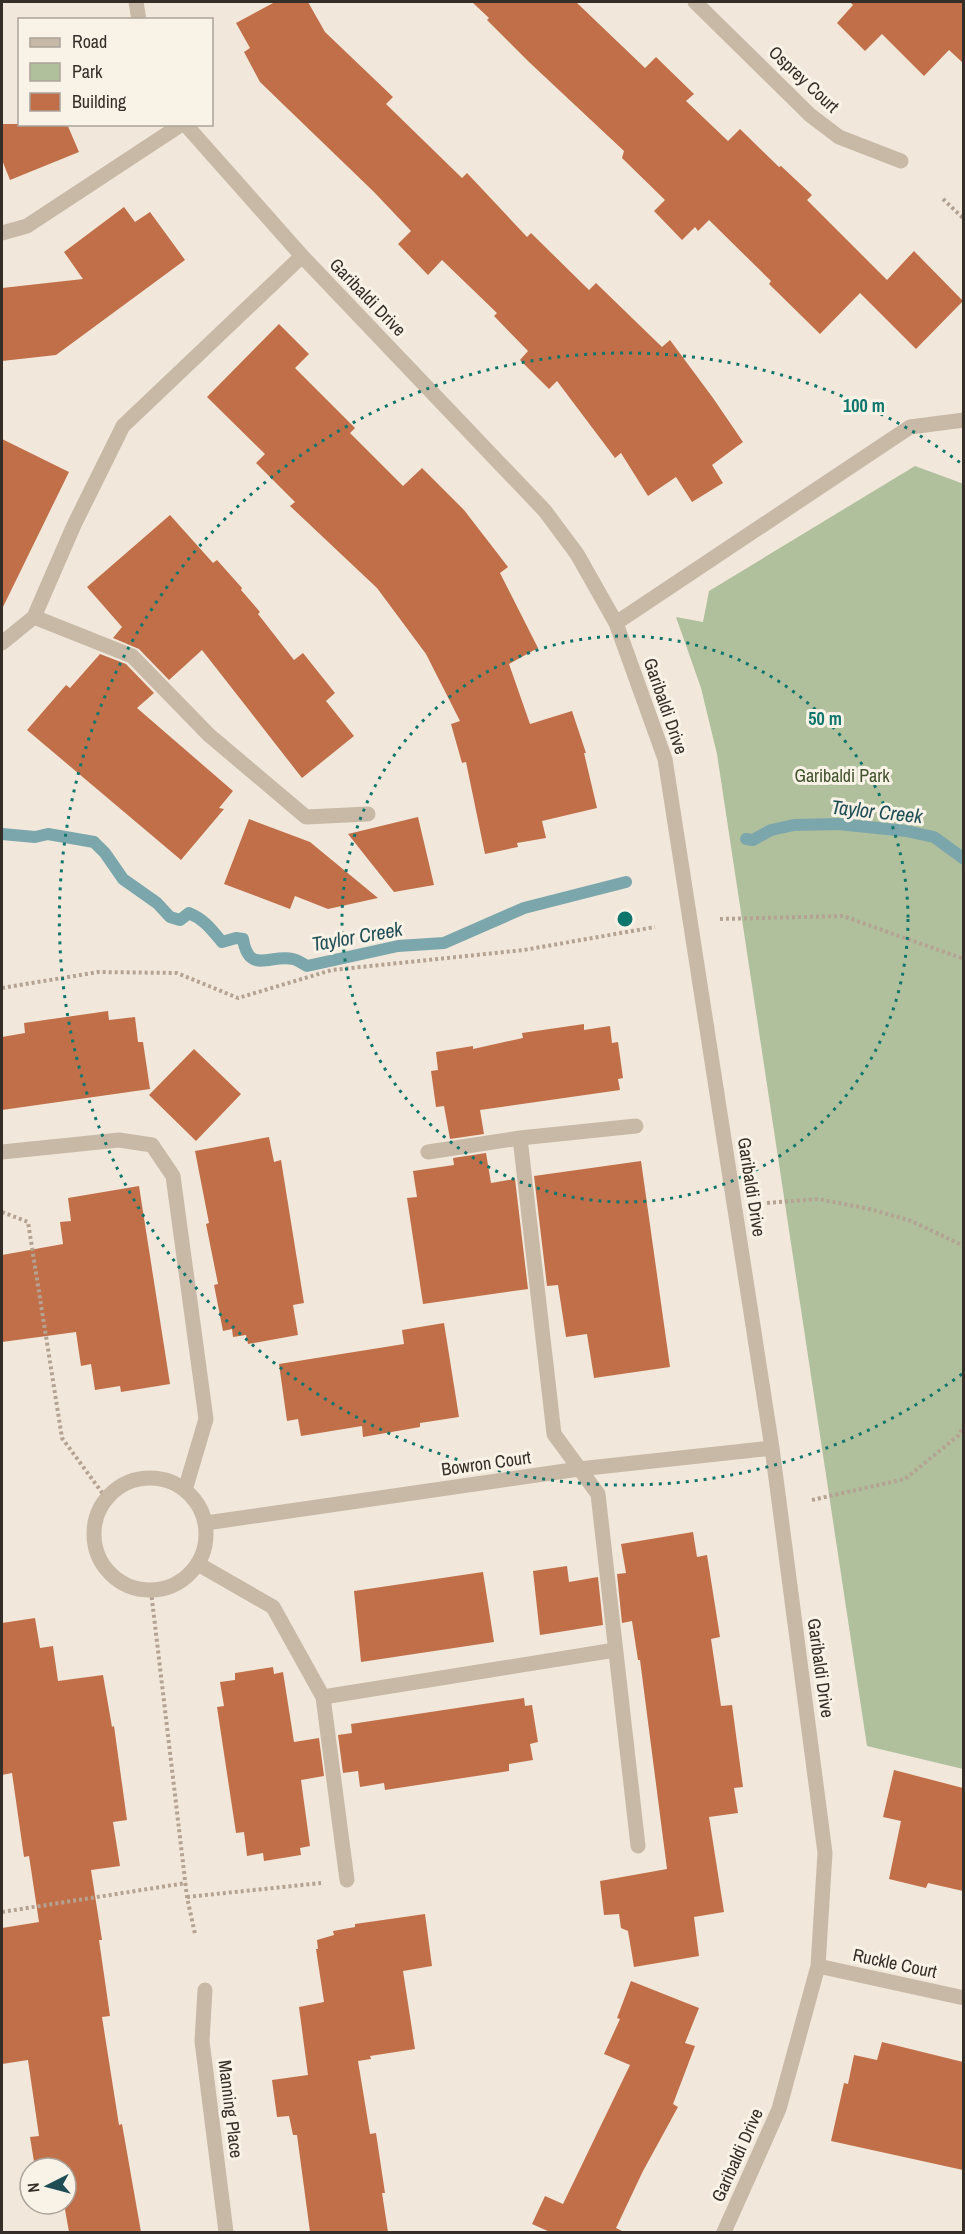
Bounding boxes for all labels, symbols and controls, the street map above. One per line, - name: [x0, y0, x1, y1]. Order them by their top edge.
- legend: [18, 18, 213, 126]
- text: Road: [72, 29, 107, 54]
- street label: Osprey Court: [763, 40, 845, 118]
- text: Park: [72, 59, 103, 84]
- text: Building: [72, 89, 127, 114]
- street label: Garibaldi Drive: [324, 252, 412, 342]
- text: 100 m: [843, 393, 885, 418]
- street label: Garibaldi Drive: [638, 655, 694, 757]
- text: 50 m: [808, 706, 842, 731]
- park label: Garibaldi Park: [794, 763, 890, 788]
- water label: Taylor Creek: [830, 793, 925, 829]
- centre of rings: [615, 909, 635, 929]
- water label: Taylor Creek: [310, 915, 405, 957]
- street label: Garibaldi Drive: [732, 1136, 772, 1238]
- street label: Bowron Court: [440, 1444, 532, 1482]
- street label: Garibaldi Drive: [802, 1617, 840, 1719]
- street label: Ruckle Court: [851, 1942, 939, 1984]
- street label: Manning Place: [213, 2059, 249, 2159]
- street label: Garibaldi Drive: [705, 2104, 769, 2206]
- north arrow: [18, 2156, 78, 2216]
- text: N: [22, 2182, 45, 2193]

